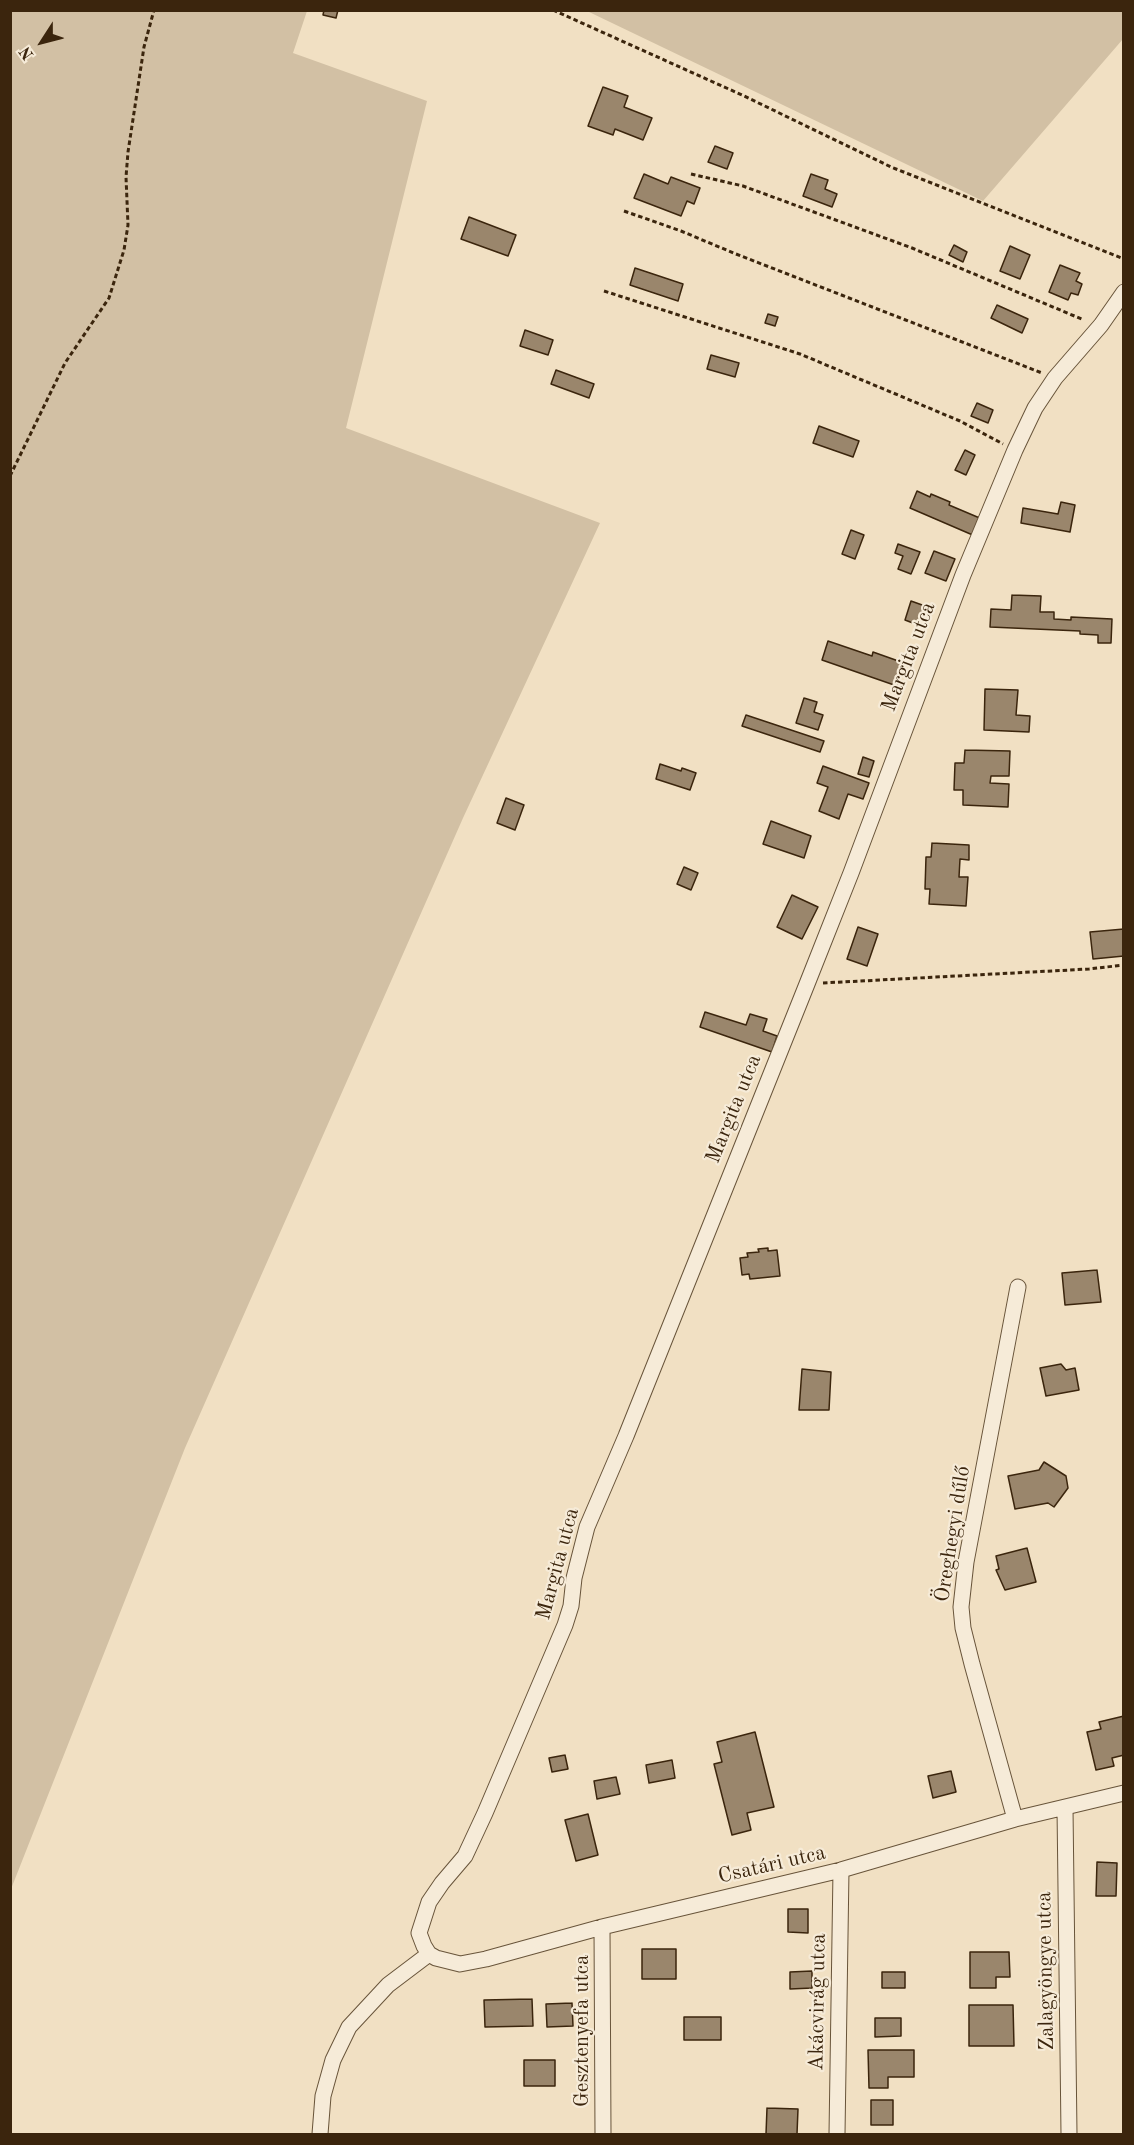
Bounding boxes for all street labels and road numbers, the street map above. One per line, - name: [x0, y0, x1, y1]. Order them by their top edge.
- street label: Margita utca: [877, 599, 941, 715]
- street label: Margita utca: [701, 1051, 767, 1167]
- street label: Öreghegyi dűlő: [930, 1464, 976, 1604]
- street label: Margita utca: [531, 1505, 585, 1623]
- street label: Csatári utca: [716, 1840, 828, 1890]
- street label: Zalagyöngye utca: [1032, 1891, 1060, 2051]
- street label: Akácvirág utca: [804, 1933, 832, 2071]
- street label: Gesztenyefa utca: [569, 1955, 595, 2107]

